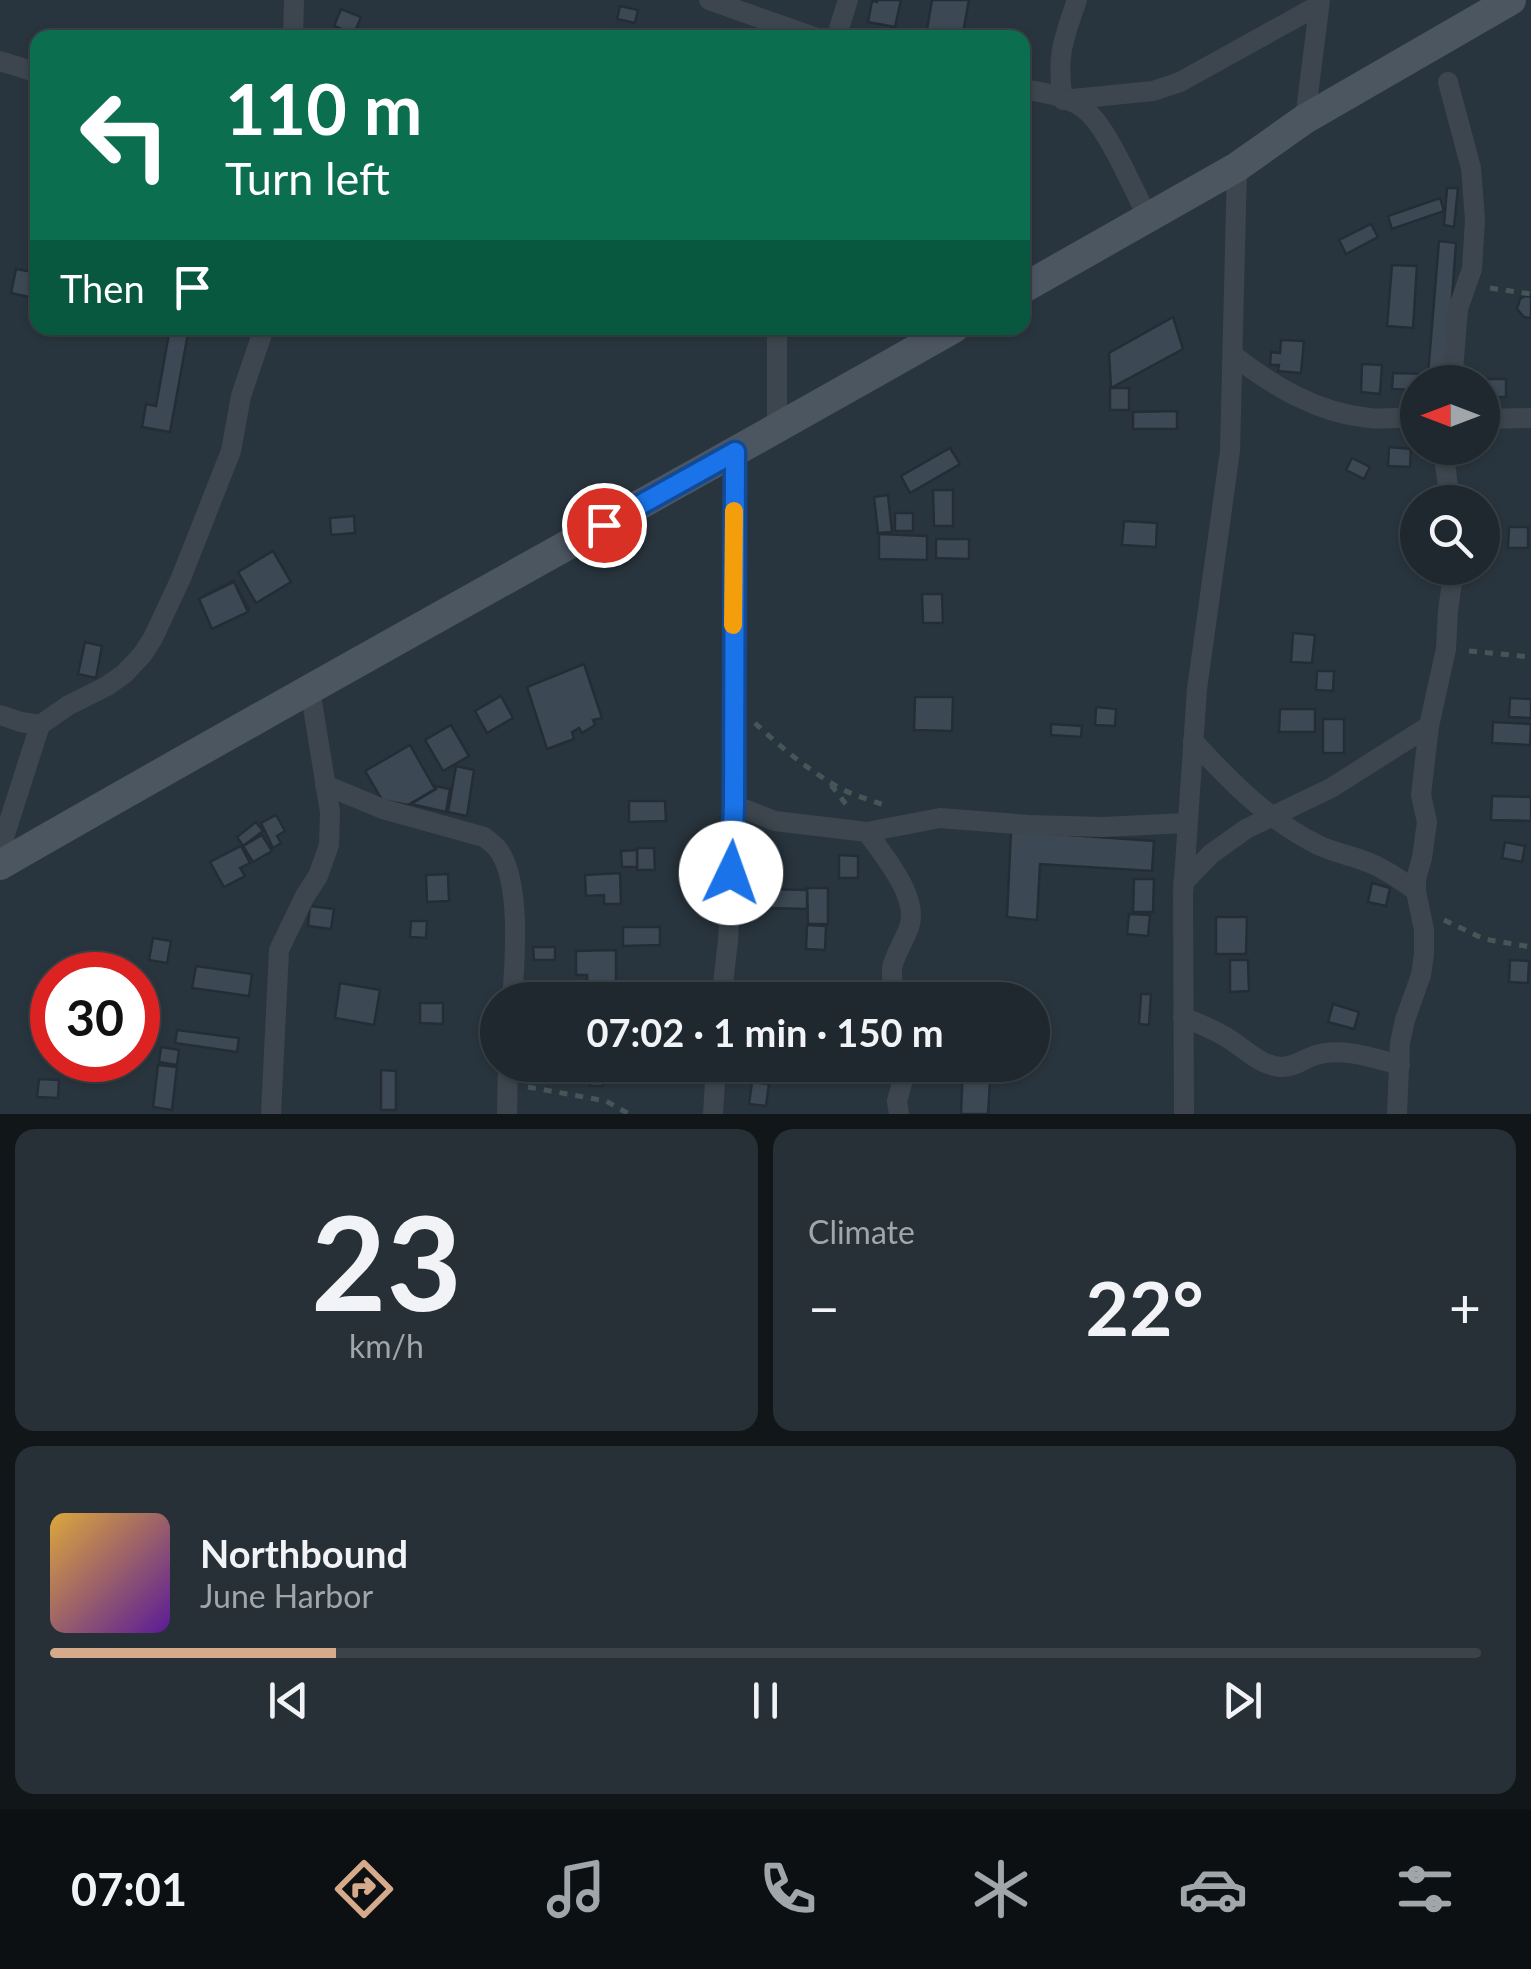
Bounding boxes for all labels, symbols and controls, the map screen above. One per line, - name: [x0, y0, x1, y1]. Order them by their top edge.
- text: 110 m: [225, 66, 422, 150]
- icon: left: [60, 70, 190, 200]
- text: Turn left: [225, 151, 390, 205]
- icon: arrive: [165, 260, 220, 315]
- text: Then: [60, 265, 145, 311]
- north arrow: [1400, 365, 1500, 465]
- map controls: [1400, 365, 1500, 585]
- pin: [562, 483, 647, 568]
- button: search: [1400, 485, 1500, 585]
- icon: arrive: [577, 498, 632, 553]
- position arrow: [679, 821, 783, 925]
- speed limit sign: 30: [30, 952, 160, 1082]
- text: 07:02 · 1 min · 150 m: [586, 1009, 944, 1055]
- text: 23: [311, 1183, 462, 1339]
- text: Climate: [808, 1212, 915, 1251]
- text: 22°: [1085, 1262, 1204, 1352]
- text: −: [808, 1274, 840, 1340]
- text: +: [1449, 1274, 1481, 1340]
- text: km/h: [349, 1326, 424, 1365]
- text: Northbound: [200, 1530, 408, 1576]
- text: June Harbor: [200, 1576, 373, 1615]
- icon: previous: [261, 1673, 316, 1728]
- icon: pause: [738, 1673, 793, 1728]
- icon: next: [1215, 1673, 1270, 1728]
- icon: directions: [329, 1854, 399, 1924]
- icon: music: [541, 1854, 611, 1924]
- icon: phone: [753, 1854, 823, 1924]
- icon: climate: [966, 1854, 1036, 1924]
- icon: car: [1178, 1854, 1248, 1924]
- icon: filters: [1390, 1854, 1460, 1924]
- text: 07:01: [71, 1862, 187, 1916]

